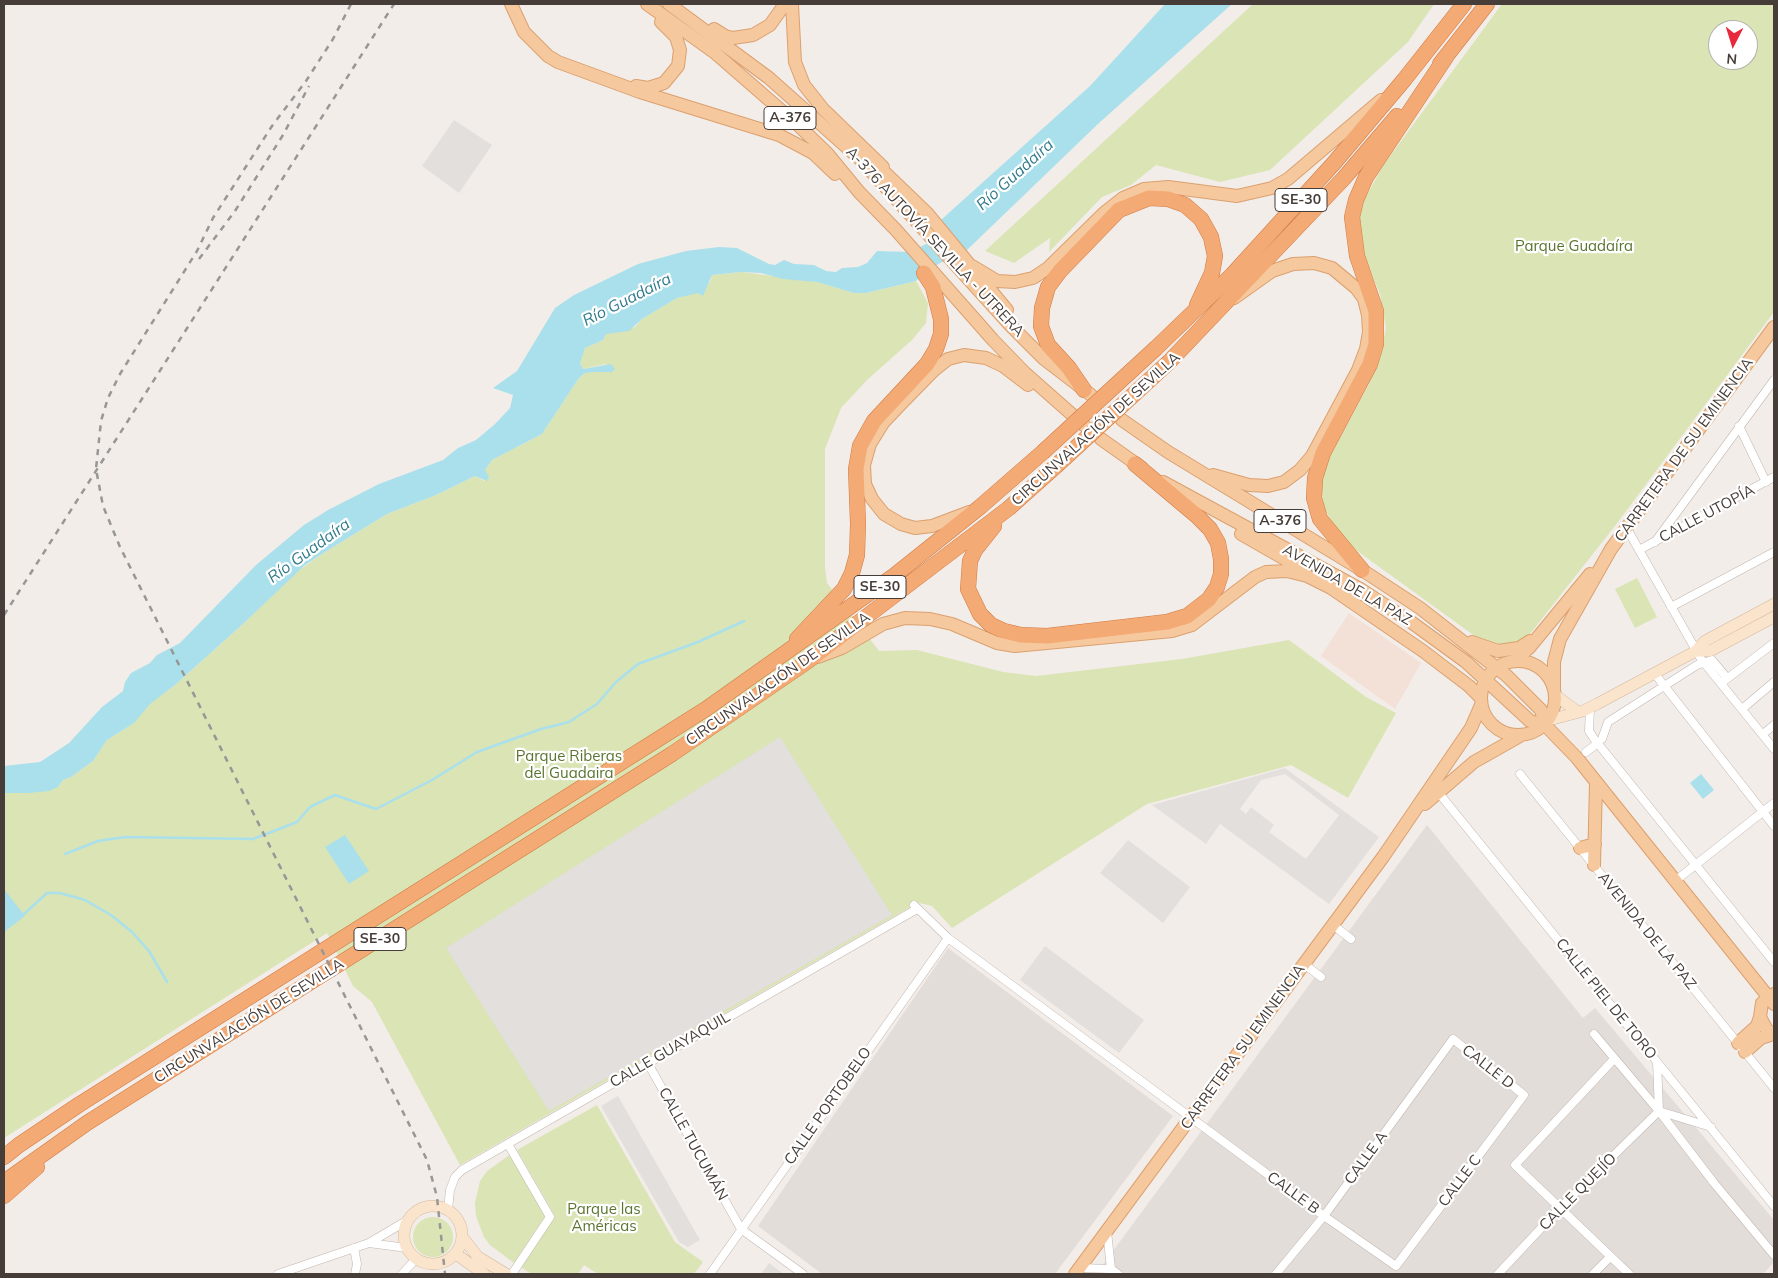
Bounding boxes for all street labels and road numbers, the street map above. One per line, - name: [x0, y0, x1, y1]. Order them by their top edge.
- road number: A-376: [764, 106, 816, 130]
- street label: A-376 AUTOVÍA SEVILLA - UTRERA: [842, 143, 1028, 341]
- road number: SE-30: [1275, 188, 1327, 212]
- street label: CIRCUNVALACIÓN DE SEVILLA: [1008, 349, 1184, 509]
- street label: CARRETERA DE SU EMINENCIA: [1611, 354, 1757, 546]
- street label: CALLE UTOPÍA: [1656, 481, 1758, 547]
- road number: A-376: [1254, 510, 1306, 532]
- street label: AVENIDA DE LA PAZ: [1279, 541, 1415, 629]
- road number: SE-30: [854, 576, 906, 598]
- street label: CIRCUNVALACIÓN DE SEVILLA: [683, 608, 873, 750]
- street label: AVENIDA DE LA PAZ: [1594, 869, 1700, 993]
- road number: SE-30: [354, 928, 406, 951]
- street label: CALLE PIEL DE TORO: [1552, 935, 1660, 1063]
- street label: CIRCUNVALACIÓN DE SEVILLA: [151, 955, 347, 1087]
- street label: CARRETERA SU EMINENCIA: [1177, 961, 1309, 1133]
- street label: CALLE GUAYAQUIL: [607, 1008, 733, 1092]
- street label: CALLE D: [1458, 1041, 1518, 1093]
- street label: CALLE PORTOBELO: [781, 1044, 875, 1168]
- street label: CALLE TUCUMÁN: [654, 1084, 732, 1204]
- street label: CALLE A: [1341, 1128, 1391, 1188]
- street label: CALLE QUEJÍO: [1536, 1150, 1620, 1234]
- street label: CALLE C: [1435, 1151, 1485, 1211]
- street label: CALLE B: [1263, 1168, 1323, 1218]

